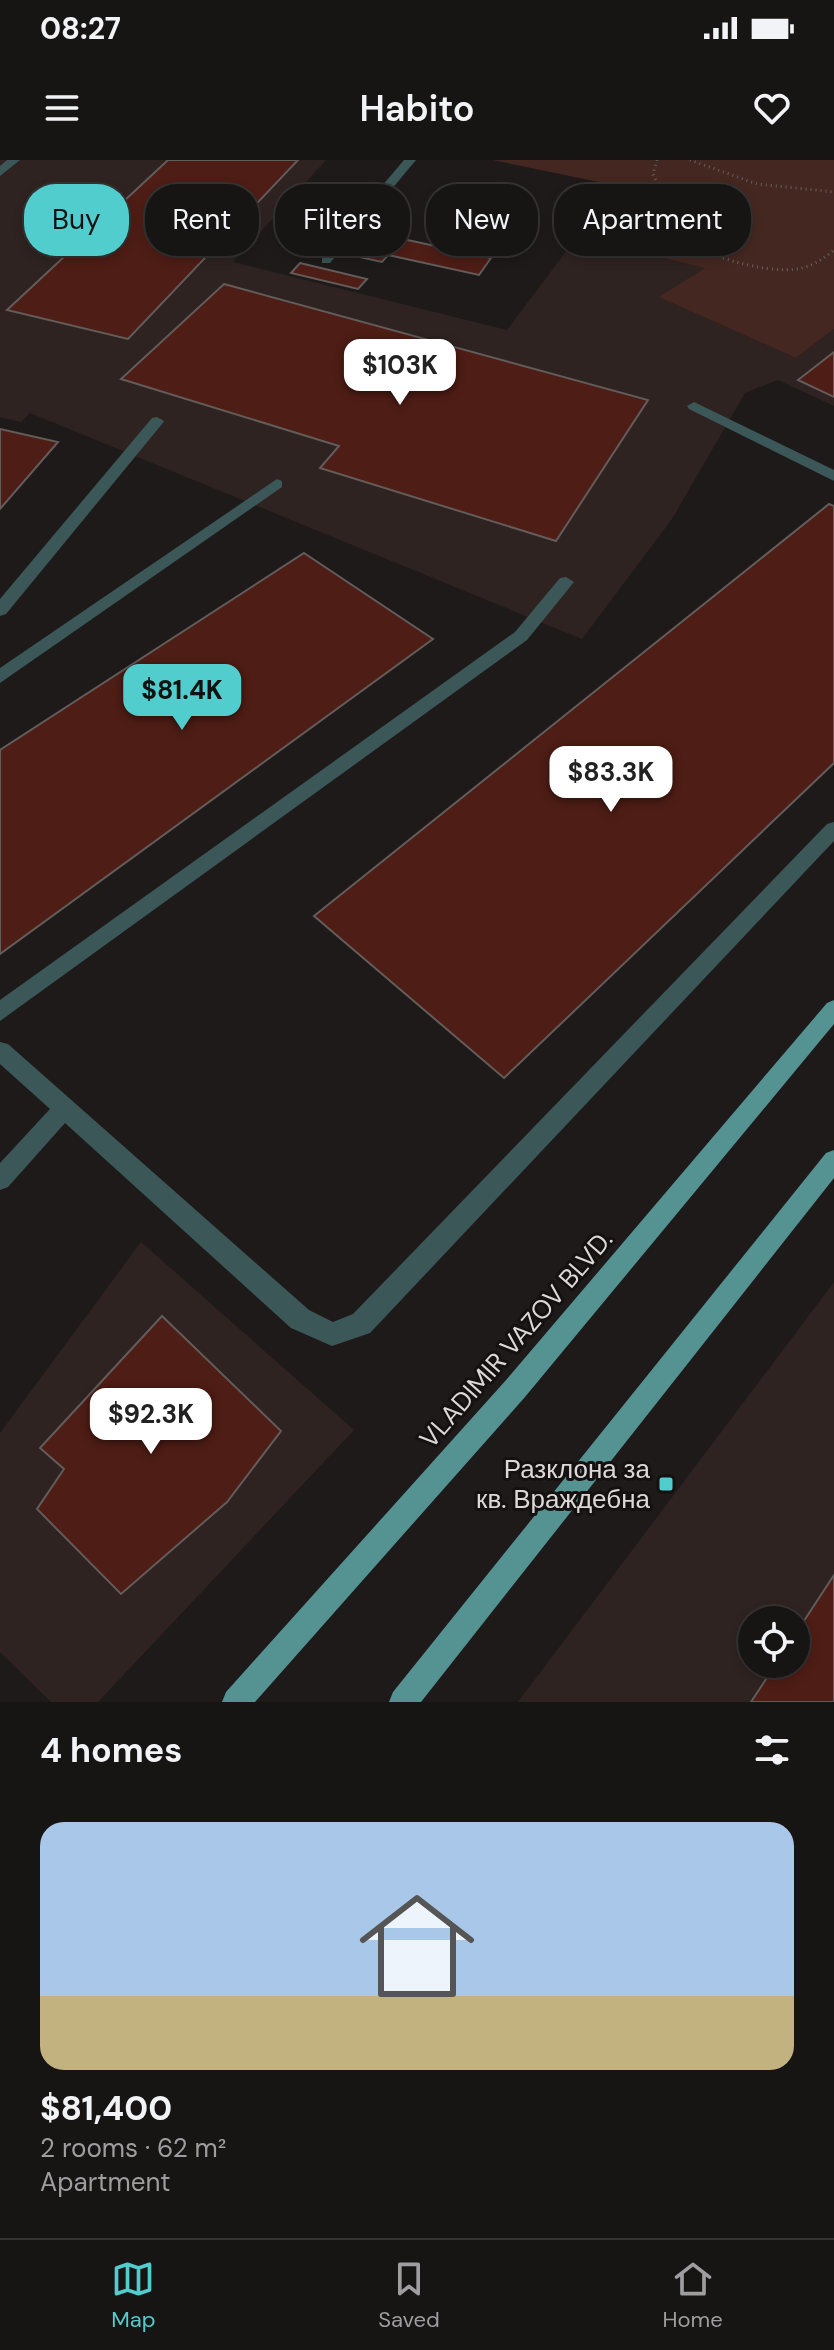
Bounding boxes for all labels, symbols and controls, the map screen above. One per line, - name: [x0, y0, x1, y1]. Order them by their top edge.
- text: 08:27: [40, 9, 121, 48]
- text: Habito: [359, 85, 475, 132]
- icon: menu: [40, 86, 84, 130]
- icon: heart: [750, 86, 794, 130]
- chip: Buy: [24, 184, 129, 256]
- chip: Rent: [145, 184, 259, 256]
- chip: Filters: [275, 184, 410, 256]
- chip: New: [426, 184, 538, 256]
- chip: Apartment: [554, 184, 751, 256]
- pin: $103K: [344, 339, 456, 407]
- text: $103K: [362, 348, 438, 382]
- pin: $81.4K: [117, 664, 247, 732]
- text: $81.4K: [141, 673, 223, 707]
- pin: $83.3K: [546, 746, 676, 814]
- text: $83.3K: [567, 755, 655, 789]
- street label: VLADIMIR VAZOV BLVD.: [412, 1223, 620, 1455]
- pin: $92.3K: [86, 1388, 216, 1456]
- text: $92.3K: [108, 1397, 194, 1431]
- place label: Разклона за кв. Враждебна: [476, 1452, 651, 1516]
- marker: Разклона за кв. Враждебна: [657, 1475, 675, 1493]
- map controls: [738, 1606, 810, 1678]
- button: locate: [738, 1606, 810, 1678]
- text: 4 homes: [40, 1728, 182, 1773]
- icon: filters: [750, 1728, 794, 1772]
- icon: home: [345, 1874, 489, 2018]
- text: $81,400: [40, 2086, 172, 2131]
- text: 2 rooms · 62 m²: [40, 2131, 226, 2165]
- text: Apartment: [40, 2165, 171, 2199]
- tab: Map: [111, 2257, 156, 2334]
- tab: Saved: [378, 2257, 440, 2334]
- tab: Home: [663, 2257, 723, 2334]

